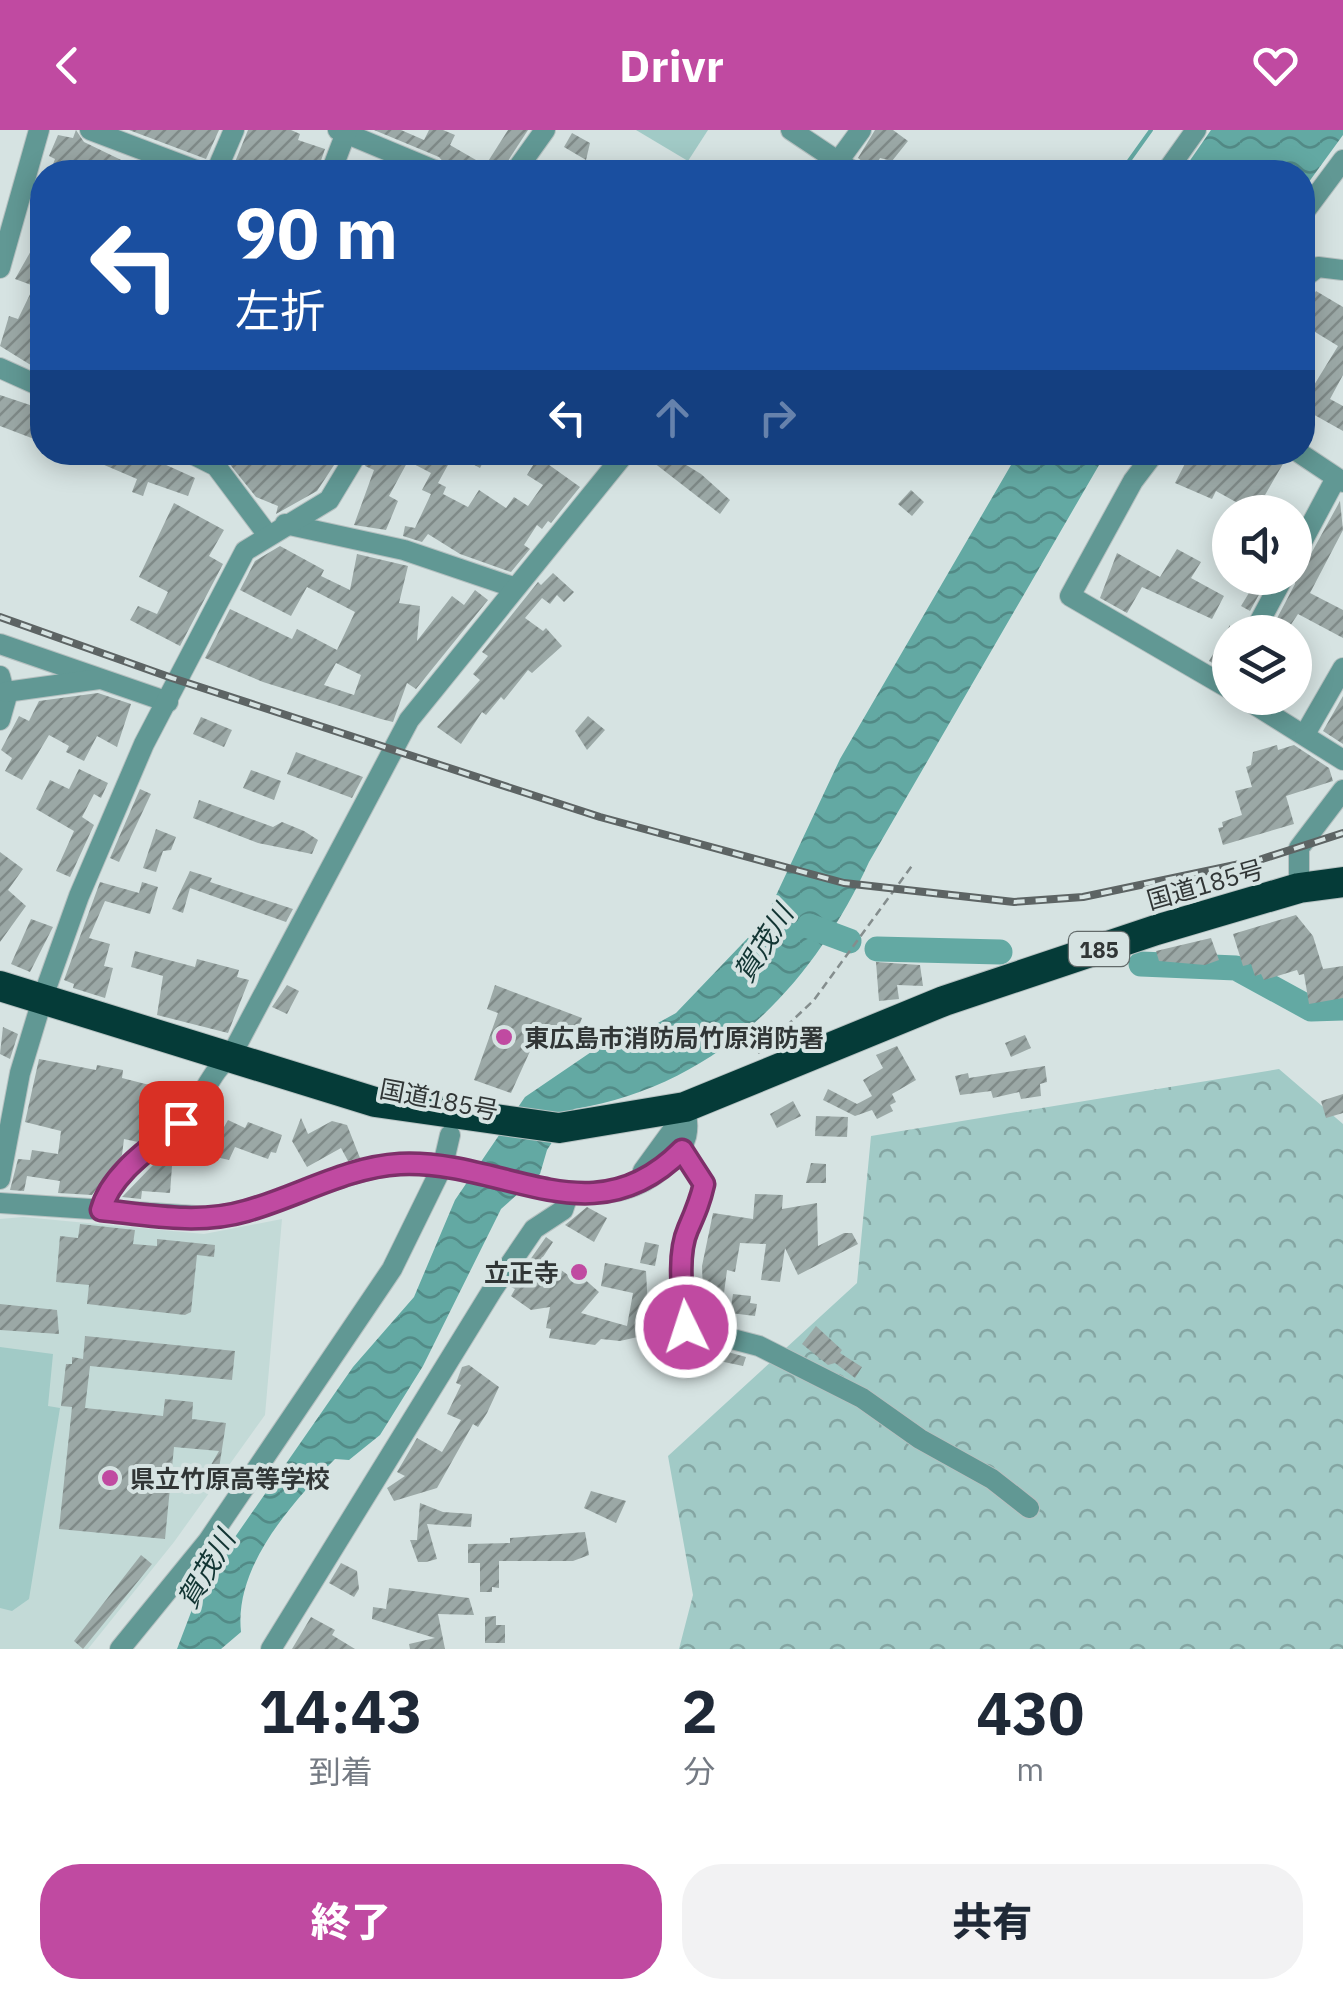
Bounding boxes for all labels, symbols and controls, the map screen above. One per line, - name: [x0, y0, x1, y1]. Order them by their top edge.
- text: Drivr: [619, 36, 724, 94]
- icon: back: [40, 38, 95, 93]
- icon: heart: [1248, 38, 1303, 93]
- text: 90 m: [235, 187, 398, 278]
- icon: left: [70, 200, 200, 330]
- text: 左折: [235, 281, 325, 339]
- icon: left: [540, 390, 595, 445]
- icon: ahead: [645, 390, 700, 445]
- icon: right: [750, 390, 805, 445]
- map controls: [1212, 495, 1312, 715]
- button: sound: [1212, 495, 1312, 595]
- button: layers: [1212, 615, 1312, 715]
- street label: 国道185号: [1143, 852, 1267, 916]
- water label: 賀茂川: [725, 895, 803, 988]
- road number: 185: [1069, 932, 1129, 966]
- place label: 東広島市消防局竹原消防署: [524, 1021, 824, 1054]
- marker: 東広島市消防局竹原消防署: [493, 1026, 515, 1048]
- street label: 国道185号: [377, 1071, 501, 1127]
- pin: [139, 1081, 224, 1166]
- icon: arrive: [154, 1096, 209, 1151]
- place label: 立正寺: [484, 1256, 559, 1289]
- marker: 立正寺: [568, 1261, 590, 1283]
- position arrow: [634, 1275, 738, 1379]
- place label: 県立竹原高等学校: [130, 1462, 330, 1495]
- marker: 県立竹原高等学校: [99, 1467, 121, 1489]
- water label: 賀茂川: [169, 1521, 245, 1615]
- text: 14:43: [259, 1671, 423, 1750]
- text: 2: [681, 1671, 717, 1750]
- text: 430: [976, 1673, 1084, 1752]
- text: m: [1016, 1748, 1044, 1790]
- text: 到着: [309, 1750, 373, 1792]
- text: 分: [683, 1750, 715, 1792]
- button: 終了: [40, 1864, 662, 1979]
- button: 共有: [682, 1864, 1303, 1979]

